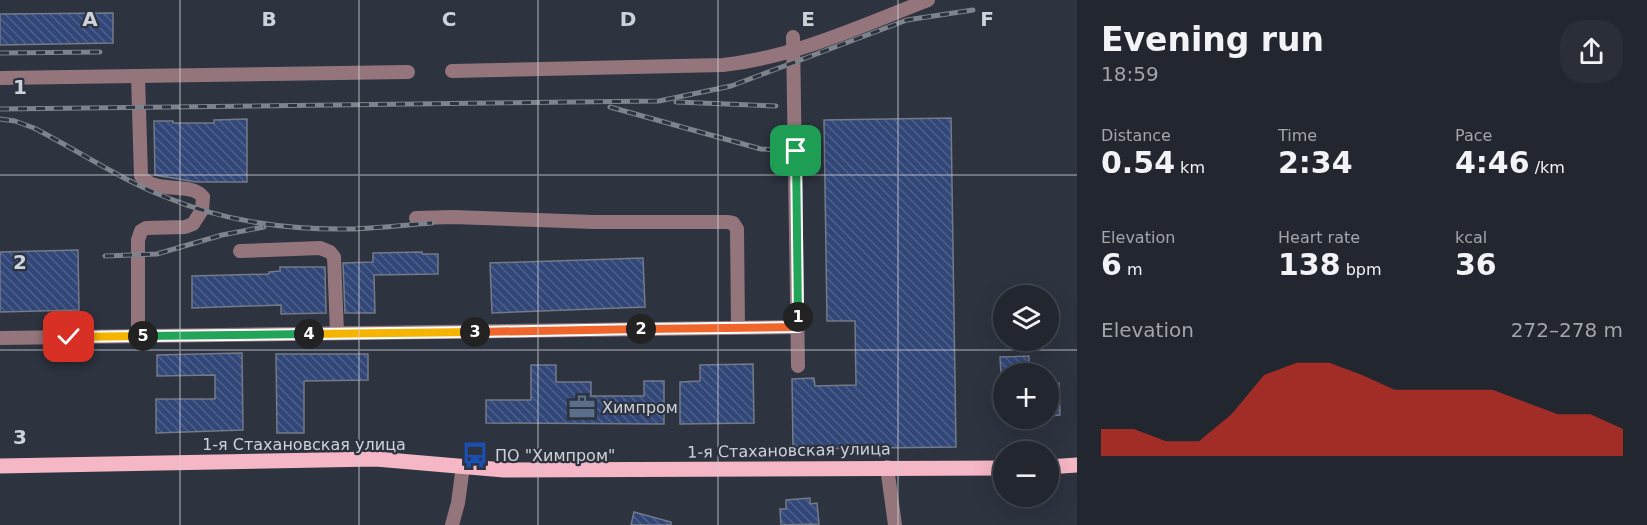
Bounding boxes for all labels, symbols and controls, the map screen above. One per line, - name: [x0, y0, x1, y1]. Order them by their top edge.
- text: A: [82, 7, 98, 31]
- text: B: [261, 7, 277, 31]
- text: C: [442, 7, 456, 31]
- text: D: [620, 7, 636, 31]
- text: E: [801, 7, 815, 31]
- text: F: [980, 7, 994, 31]
- text: Evening run: [1101, 20, 1324, 59]
- button: share: [1560, 20, 1623, 83]
- text: 18:59: [1101, 62, 1159, 86]
- text: 1: [13, 75, 27, 99]
- pin: [770, 125, 821, 176]
- text: Distance: [1101, 126, 1171, 145]
- text: Time: [1278, 126, 1317, 145]
- text: Pace: [1455, 126, 1492, 145]
- icon: arrive: [779, 134, 812, 167]
- text: 0.54: [1101, 145, 1175, 180]
- text: 2:34: [1278, 145, 1353, 180]
- text: 4:46: [1455, 145, 1530, 180]
- text: km: [1175, 158, 1205, 177]
- text: /km: [1530, 158, 1565, 177]
- text: Elevation: [1101, 228, 1175, 247]
- text: Heart rate: [1278, 228, 1360, 247]
- text: kcal: [1455, 228, 1487, 247]
- text: 6: [1101, 247, 1122, 282]
- text: 138: [1278, 247, 1341, 282]
- text: 36: [1455, 247, 1497, 282]
- text: 2: [13, 250, 27, 274]
- text: m: [1122, 260, 1143, 279]
- text: bpm: [1341, 260, 1382, 279]
- map controls: [993, 285, 1059, 507]
- button: layers: [993, 285, 1059, 351]
- pin: 1: [783, 302, 813, 332]
- text: 1: [792, 307, 804, 326]
- pin: [43, 311, 94, 362]
- pin: 2: [626, 314, 656, 344]
- pin: 3: [460, 317, 490, 347]
- text: Elevation: [1101, 318, 1194, 342]
- text: 272–278 m: [1511, 318, 1623, 342]
- pin: 4: [294, 319, 324, 349]
- text: 2: [635, 319, 647, 338]
- icon: check: [52, 320, 85, 353]
- pin: 5: [128, 321, 158, 351]
- text: 3: [469, 322, 481, 341]
- text: 4: [303, 324, 315, 343]
- text: 5: [137, 326, 149, 345]
- button: +: [993, 363, 1059, 429]
- office icon: Химпром: [567, 392, 597, 422]
- place label: Химпром: [602, 398, 678, 417]
- text: 3: [13, 425, 27, 449]
- street label: 1-я Стахановская улица: [202, 435, 406, 454]
- street label: 1-я Стахановская улица: [687, 439, 891, 462]
- bus stop icon: ПО "Химпром": [460, 440, 490, 470]
- button: −: [993, 441, 1059, 507]
- place label: ПО "Химпром": [495, 446, 615, 465]

